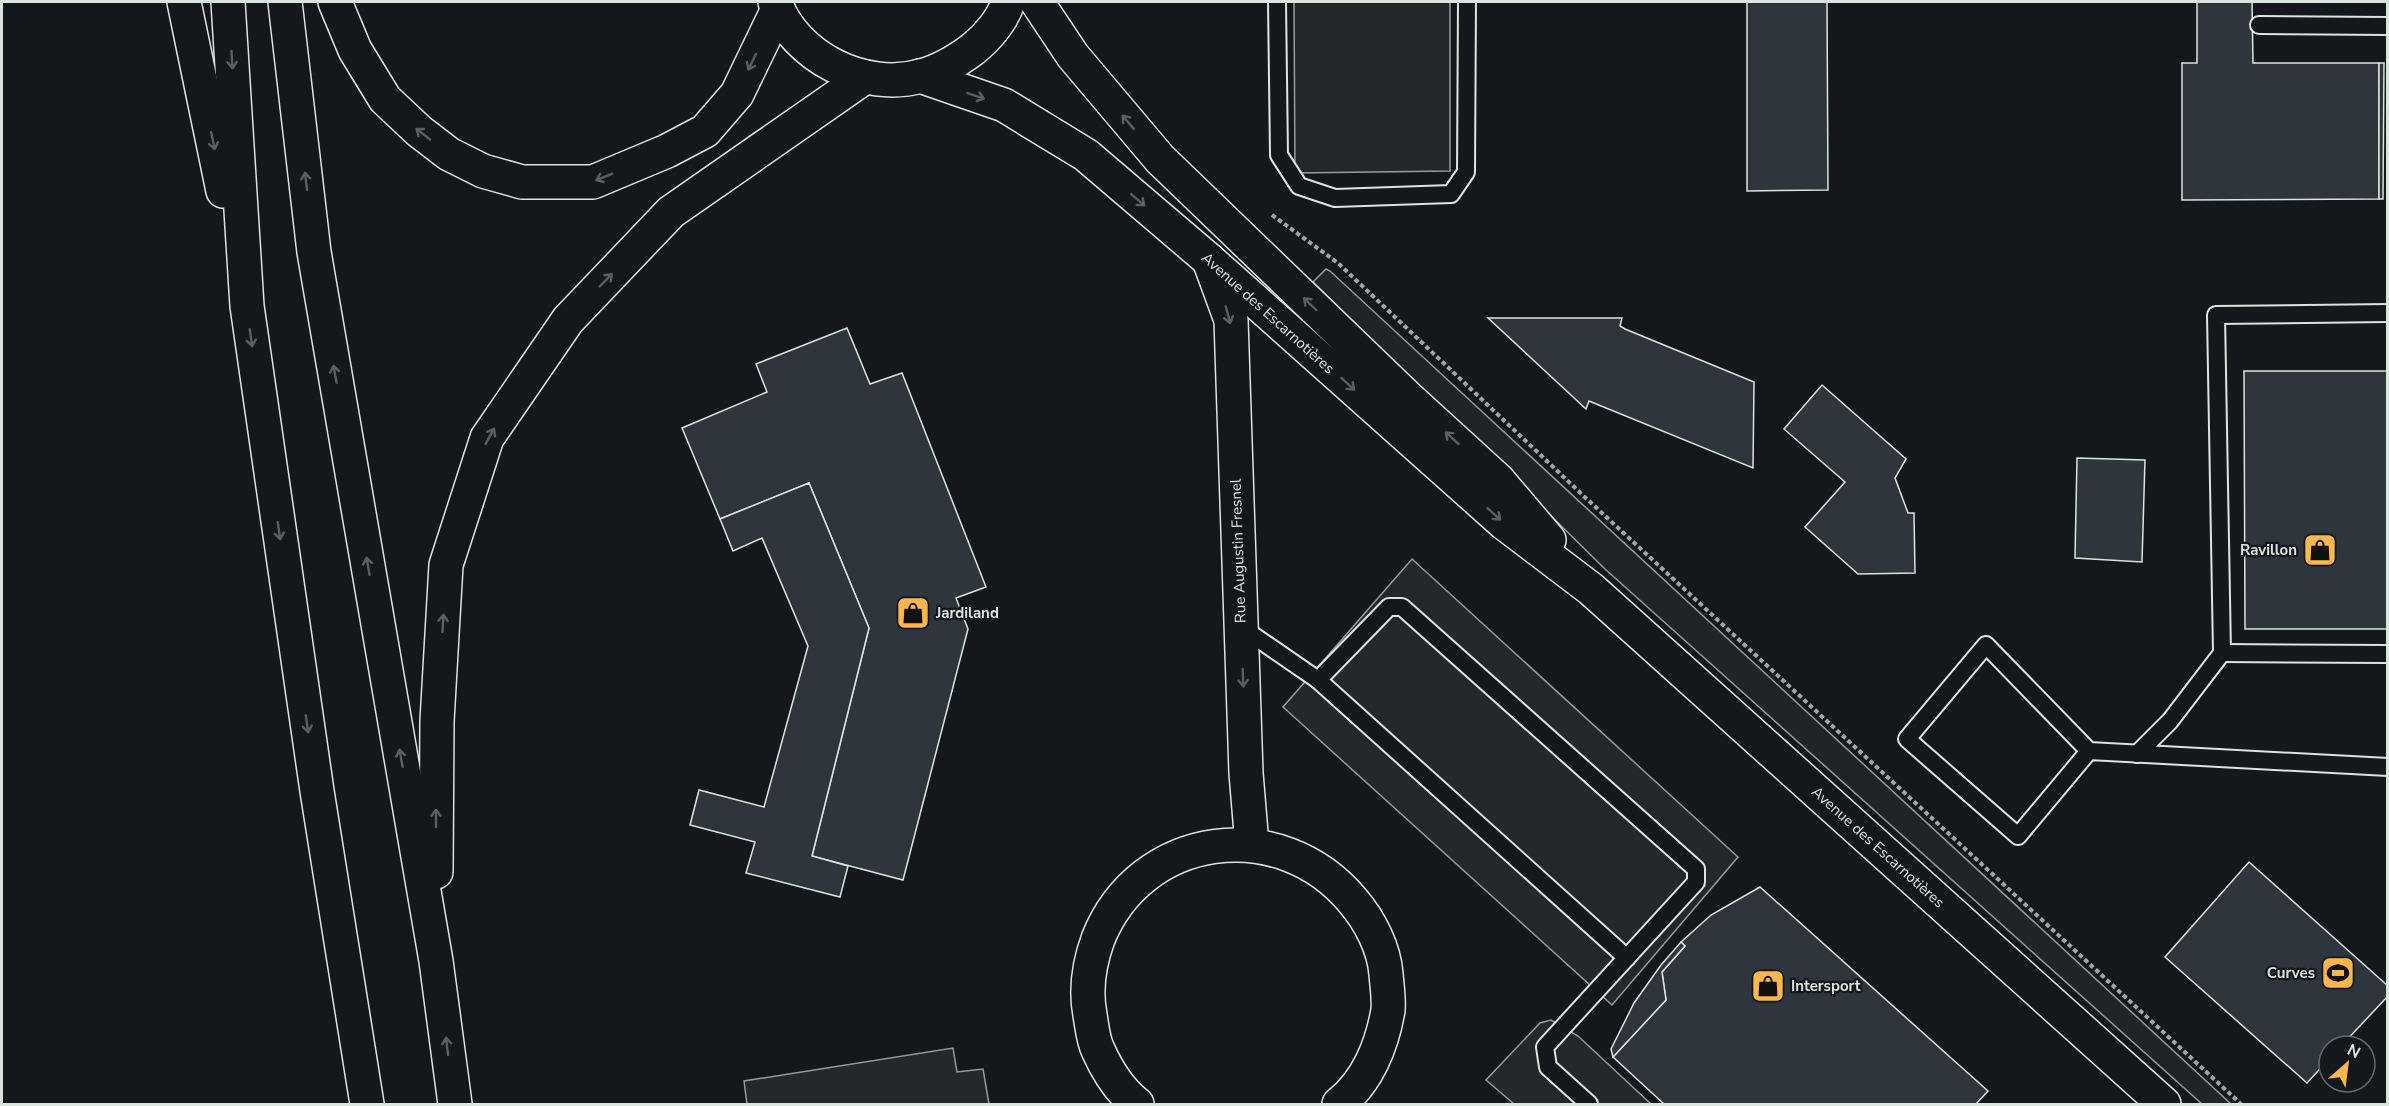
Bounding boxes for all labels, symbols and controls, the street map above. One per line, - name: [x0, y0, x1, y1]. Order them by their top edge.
- one-way arrow: [226, 49, 237, 69]
- one-way arrow: [746, 53, 758, 70]
- one-way arrow: [966, 91, 985, 102]
- one-way arrow: [1121, 115, 1135, 130]
- one-way arrow: [415, 127, 431, 140]
- one-way arrow: [208, 131, 219, 150]
- one-way arrow: [300, 172, 311, 191]
- one-way arrow: [596, 172, 614, 183]
- one-way arrow: [1130, 193, 1145, 207]
- street label: Avenue des Escarnotières: [1197, 248, 1339, 378]
- one-way arrow: [598, 272, 613, 287]
- one-way arrow: [1303, 297, 1318, 311]
- one-way arrow: [1223, 305, 1234, 324]
- one-way arrow: [246, 328, 257, 348]
- one-way arrow: [329, 364, 340, 384]
- one-way arrow: [1340, 377, 1355, 391]
- one-way arrow: [484, 428, 496, 445]
- one-way arrow: [1445, 431, 1460, 445]
- street label: Rue Augustin Fresnel: [1225, 478, 1251, 624]
- one-way arrow: [1486, 507, 1501, 521]
- one-way arrow: [274, 521, 285, 541]
- shop icon: Ravillon: [2302, 532, 2338, 568]
- place label: Ravillon: [2240, 540, 2297, 560]
- one-way arrow: [362, 557, 373, 576]
- shop icon: Jardiland: [895, 595, 931, 631]
- place label: Jardiland: [935, 603, 999, 623]
- one-way arrow: [437, 614, 448, 634]
- one-way arrow: [1237, 667, 1248, 687]
- one-way arrow: [301, 714, 312, 734]
- one-way arrow: [395, 749, 406, 768]
- street label: Avenue des Escarnotières: [1807, 782, 1949, 912]
- one-way arrow: [430, 809, 442, 829]
- sports icon: Curves: [2320, 955, 2356, 991]
- place label: Curves: [2267, 963, 2315, 983]
- shop icon: Intersport: [1750, 968, 1786, 1004]
- place label: Intersport: [1791, 976, 1861, 996]
- north arrow: [2317, 1034, 2377, 1094]
- one-way arrow: [441, 1037, 452, 1057]
- text: N: [2343, 1039, 2364, 1064]

